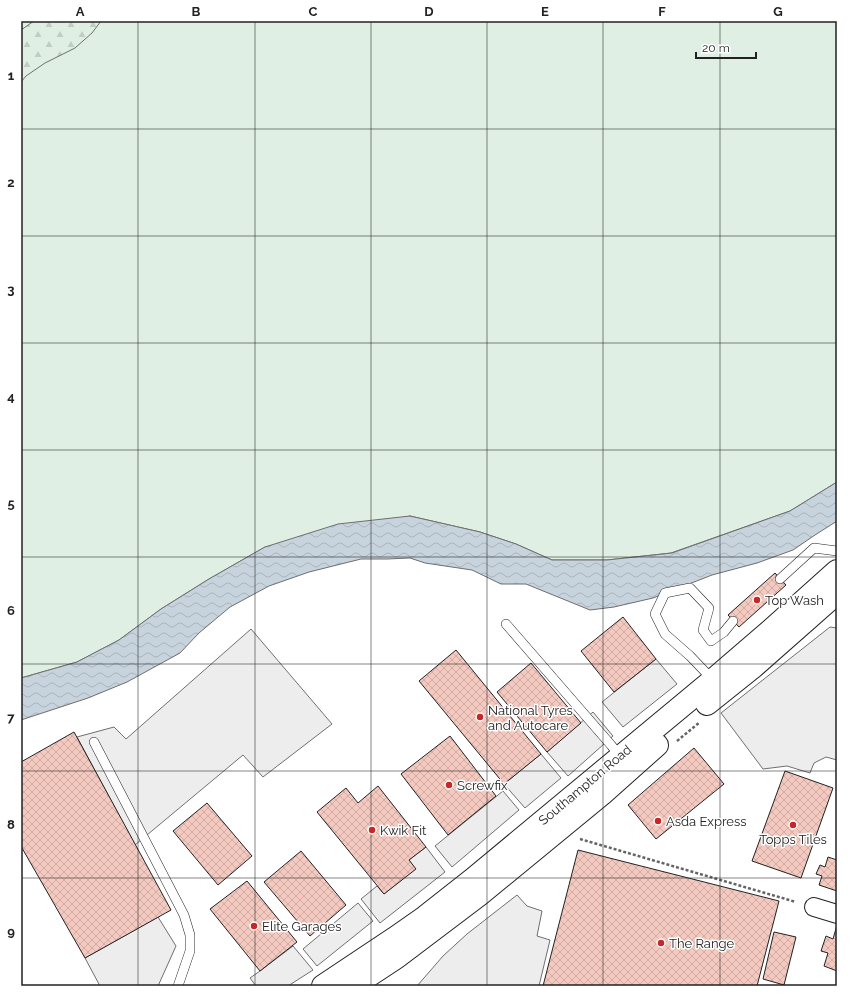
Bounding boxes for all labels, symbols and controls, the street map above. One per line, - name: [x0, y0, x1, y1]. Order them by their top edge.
- text: A: [76, 4, 85, 19]
- text: B: [192, 4, 201, 19]
- text: C: [309, 4, 318, 19]
- text: D: [424, 4, 434, 19]
- text: E: [541, 4, 549, 19]
- text: F: [658, 4, 666, 19]
- text: G: [773, 4, 783, 19]
- scale bar: [696, 34, 756, 60]
- text: 20 m: [702, 41, 730, 55]
- text: 1: [8, 68, 15, 83]
- text: 2: [7, 175, 15, 190]
- text: 3: [7, 282, 15, 297]
- text: 4: [7, 389, 15, 404]
- text: 5: [7, 496, 15, 511]
- place label: Top Wash: [765, 593, 824, 608]
- marker: Top Wash: [752, 595, 762, 605]
- text: 6: [7, 603, 15, 618]
- place label: National Tyres and Autocare: [488, 703, 573, 733]
- text: 7: [7, 710, 15, 725]
- marker: National Tyres and Autocare: [475, 712, 485, 722]
- street label: Southampton Road: [536, 742, 634, 828]
- place label: Screwfix: [457, 778, 508, 793]
- marker: Screwfix: [444, 780, 454, 790]
- place label: Asda Express: [666, 814, 747, 829]
- marker: Asda Express: [653, 816, 663, 826]
- text: 8: [7, 817, 15, 832]
- marker: Topps Tiles: [788, 820, 798, 830]
- place label: Kwik Fit: [380, 823, 427, 838]
- marker: Kwik Fit: [367, 825, 377, 835]
- place label: Topps Tiles: [759, 832, 827, 847]
- place label: Elite Garages: [262, 919, 341, 934]
- marker: Elite Garages: [249, 921, 259, 931]
- text: 9: [7, 924, 15, 939]
- place label: The Range: [669, 936, 735, 951]
- marker: The Range: [656, 938, 666, 948]

